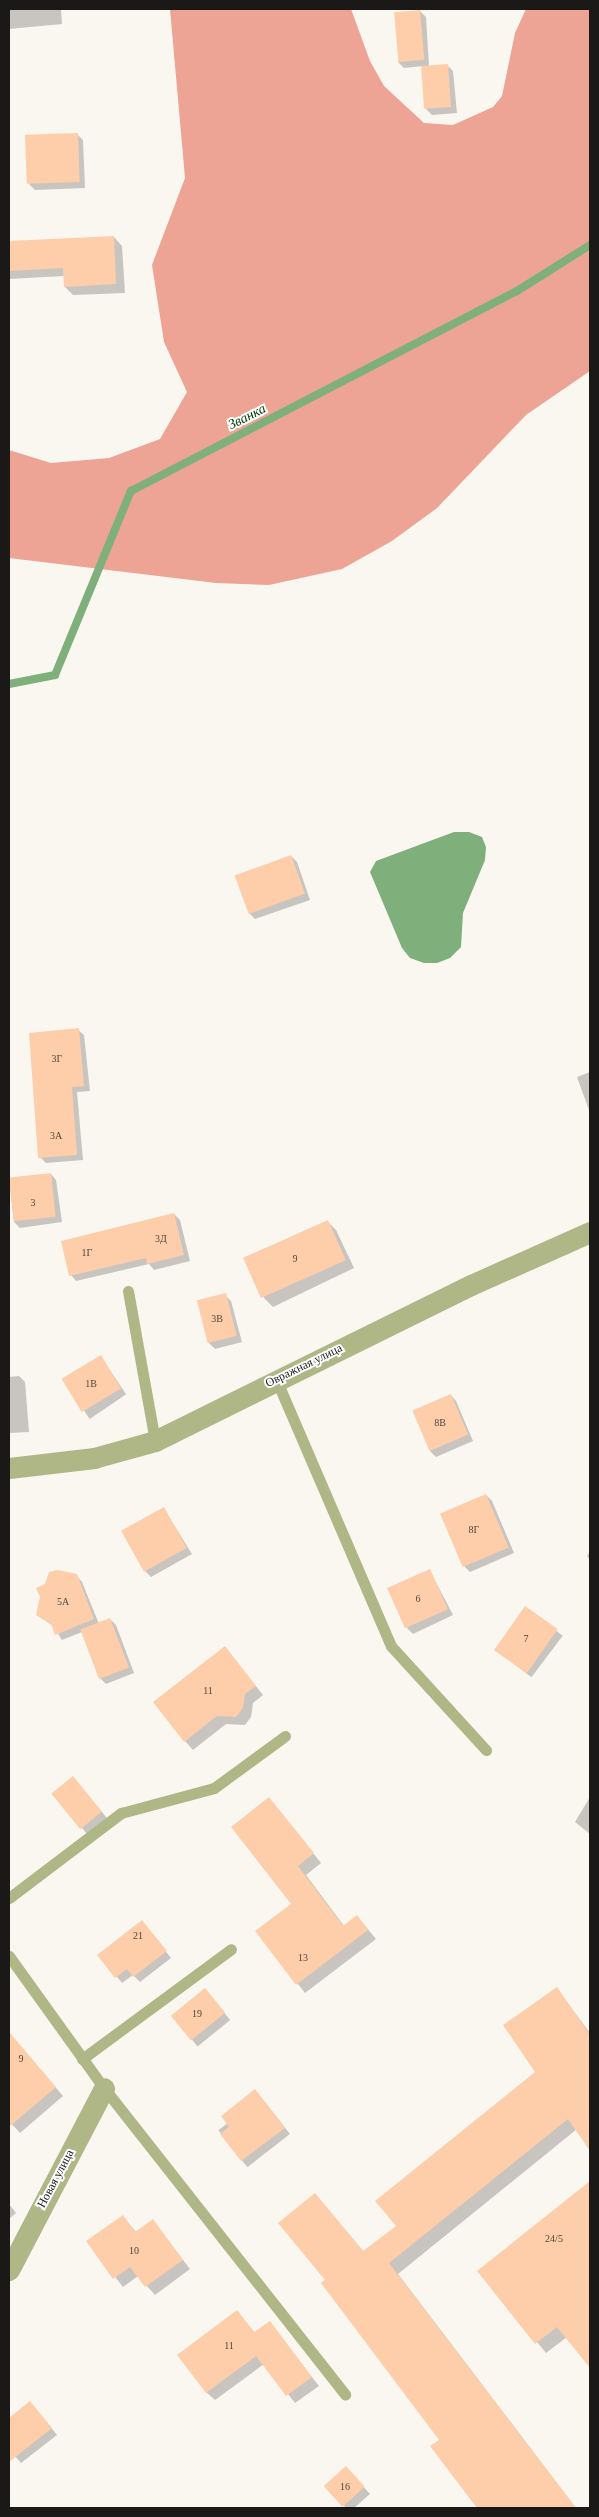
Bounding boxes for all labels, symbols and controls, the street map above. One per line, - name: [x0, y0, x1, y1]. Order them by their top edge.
- water label: Званка: [225, 400, 269, 434]
- house number: 3Г: [52, 1053, 62, 1065]
- house number: 3А: [50, 1130, 62, 1142]
- house number: 3: [30, 1197, 36, 1209]
- house number: 3Д: [155, 1233, 167, 1245]
- house number: 1Г: [82, 1247, 92, 1259]
- house number: 9: [292, 1253, 298, 1265]
- house number: 3В: [211, 1313, 223, 1325]
- street label: Овражная улица: [263, 1341, 345, 1391]
- house number: 1В: [85, 1378, 97, 1390]
- house number: 8В: [434, 1417, 446, 1429]
- house number: 8Г: [469, 1524, 479, 1536]
- house number: 6: [416, 1593, 420, 1605]
- house number: 5А: [57, 1596, 69, 1608]
- house number: 7: [524, 1633, 528, 1645]
- house number: 11: [203, 1685, 213, 1697]
- house number: 21: [133, 1930, 143, 1942]
- house number: 13: [298, 1952, 308, 1964]
- house number: 19: [192, 2008, 202, 2020]
- house number: 9: [18, 2053, 24, 2065]
- street label: Новая улица: [35, 2148, 77, 2210]
- house number: 24/5: [545, 2233, 563, 2245]
- house number: 10: [129, 2245, 139, 2257]
- house number: 11: [224, 2340, 234, 2352]
- house number: 16: [340, 2481, 350, 2493]

